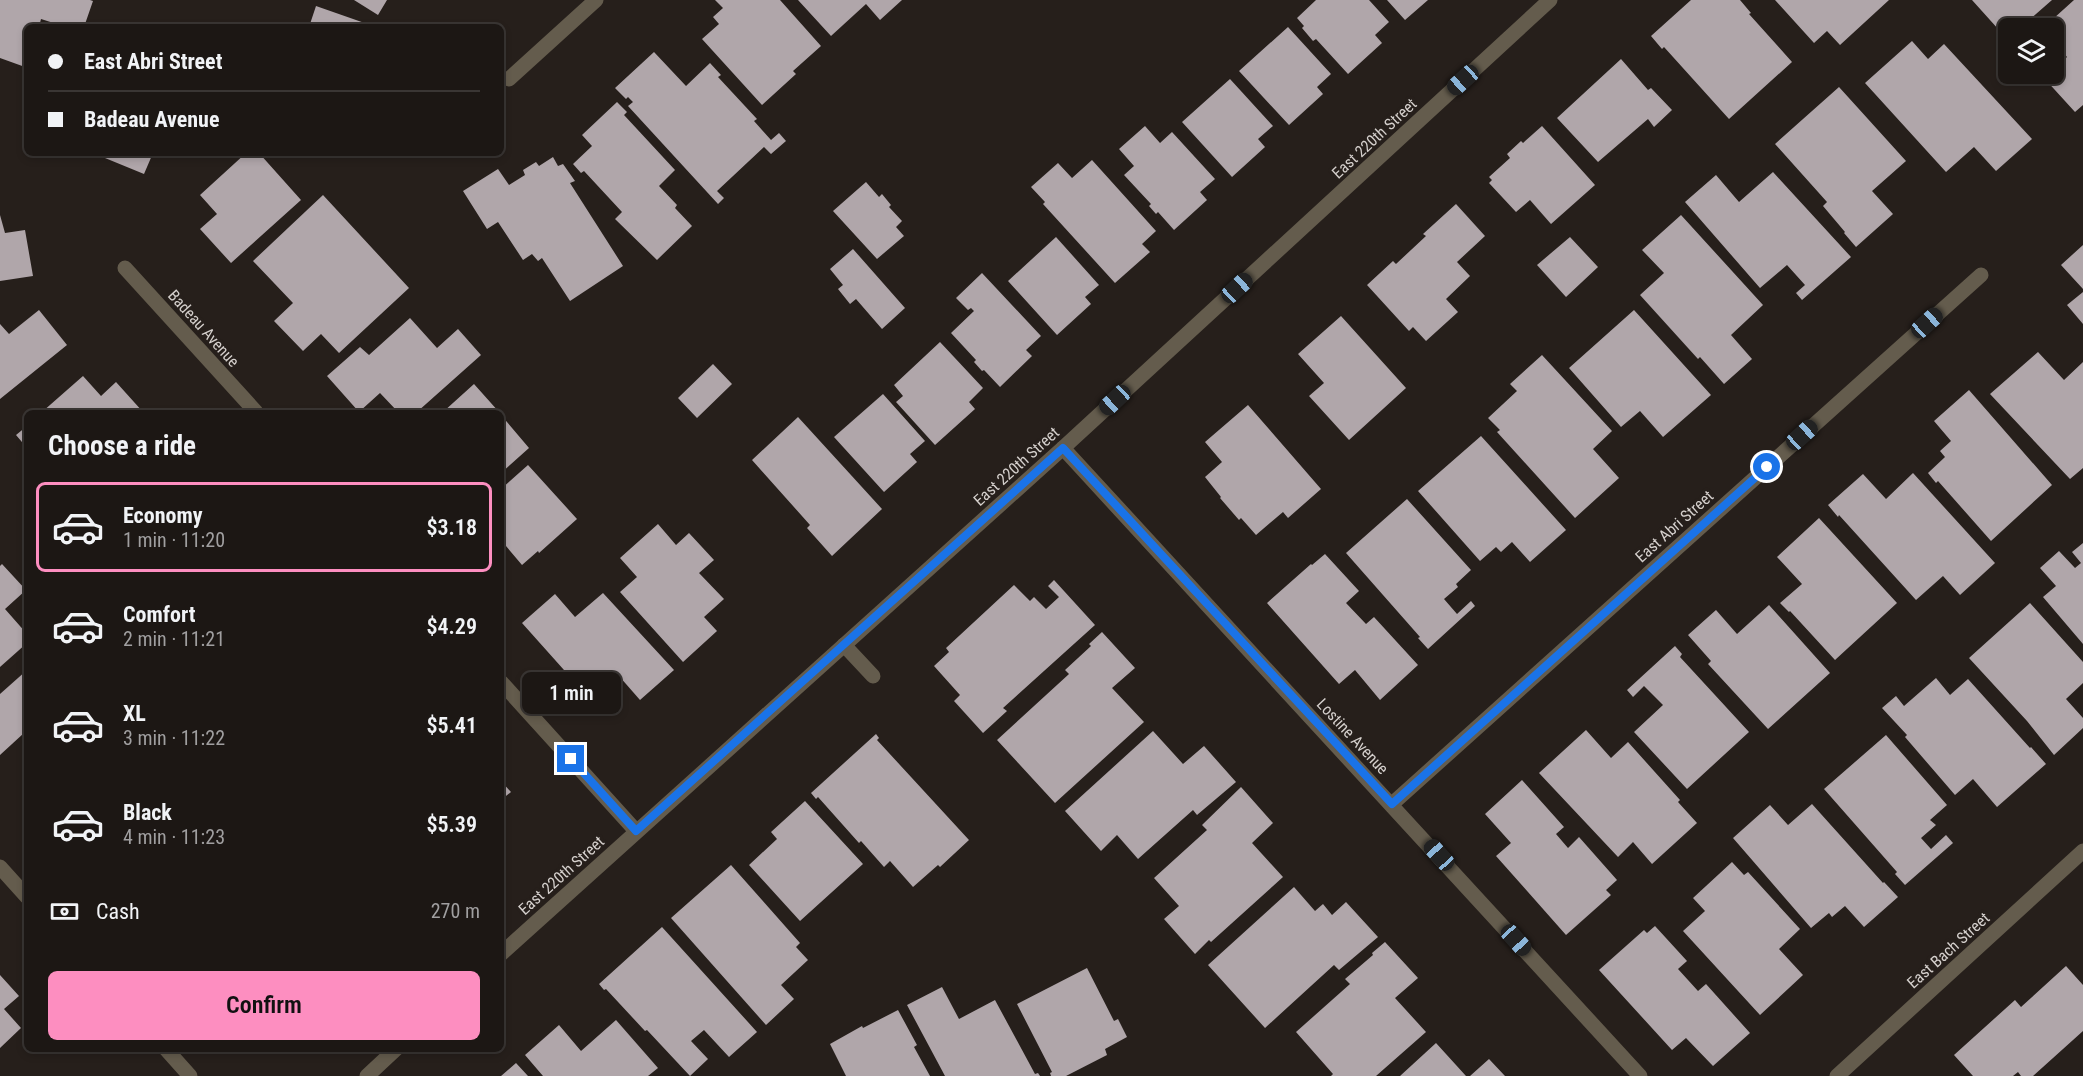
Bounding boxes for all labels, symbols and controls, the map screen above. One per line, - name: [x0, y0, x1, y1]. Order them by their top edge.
- map controls: [1998, 18, 2064, 84]
- button: layers: [1998, 18, 2064, 84]
- text: East Abri Street: [84, 49, 222, 74]
- car: [1444, 61, 1482, 99]
- street label: East 220th Street: [1328, 94, 1421, 182]
- text: Badeau Avenue: [84, 107, 219, 132]
- car: [1218, 269, 1256, 307]
- street label: Badeau Avenue: [164, 286, 243, 371]
- car: [1908, 304, 1946, 342]
- car: [1096, 381, 1134, 419]
- car: [1783, 416, 1821, 454]
- street label: East 220th Street: [970, 423, 1063, 510]
- text: Choose a ride: [48, 430, 196, 462]
- route start: [1753, 453, 1780, 480]
- street label: East Abri Street: [1632, 486, 1717, 566]
- icon: car: [51, 500, 105, 554]
- text: Economy: [123, 503, 203, 528]
- text: $3.18: [426, 515, 477, 540]
- text: 1 min · 11:20: [123, 528, 225, 552]
- icon: car: [51, 599, 105, 653]
- text: Comfort: [123, 602, 196, 627]
- text: $4.29: [426, 614, 477, 639]
- text: 2 min · 11:21: [123, 627, 225, 651]
- callout: 1 min: [522, 672, 620, 714]
- text: 1 min: [549, 681, 594, 705]
- street label: Lostine Avenue: [1313, 695, 1392, 778]
- icon: car: [51, 698, 105, 752]
- text: XL: [123, 701, 146, 726]
- text: $5.41: [426, 713, 477, 738]
- text: 3 min · 11:22: [123, 726, 225, 750]
- route end: [557, 745, 584, 772]
- icon: car: [51, 797, 105, 851]
- text: Black: [123, 800, 172, 825]
- text: $5.39: [426, 812, 477, 837]
- text: 4 min · 11:23: [123, 825, 225, 849]
- street label: East 220th Street: [515, 832, 608, 919]
- car: [1420, 836, 1458, 874]
- icon: cash: [48, 895, 81, 928]
- text: Cash: [96, 899, 140, 924]
- text: 270 m: [431, 899, 480, 923]
- street label: East Bach Street: [1903, 908, 1994, 992]
- car: [1497, 921, 1535, 959]
- button: Confirm: [48, 971, 480, 1040]

